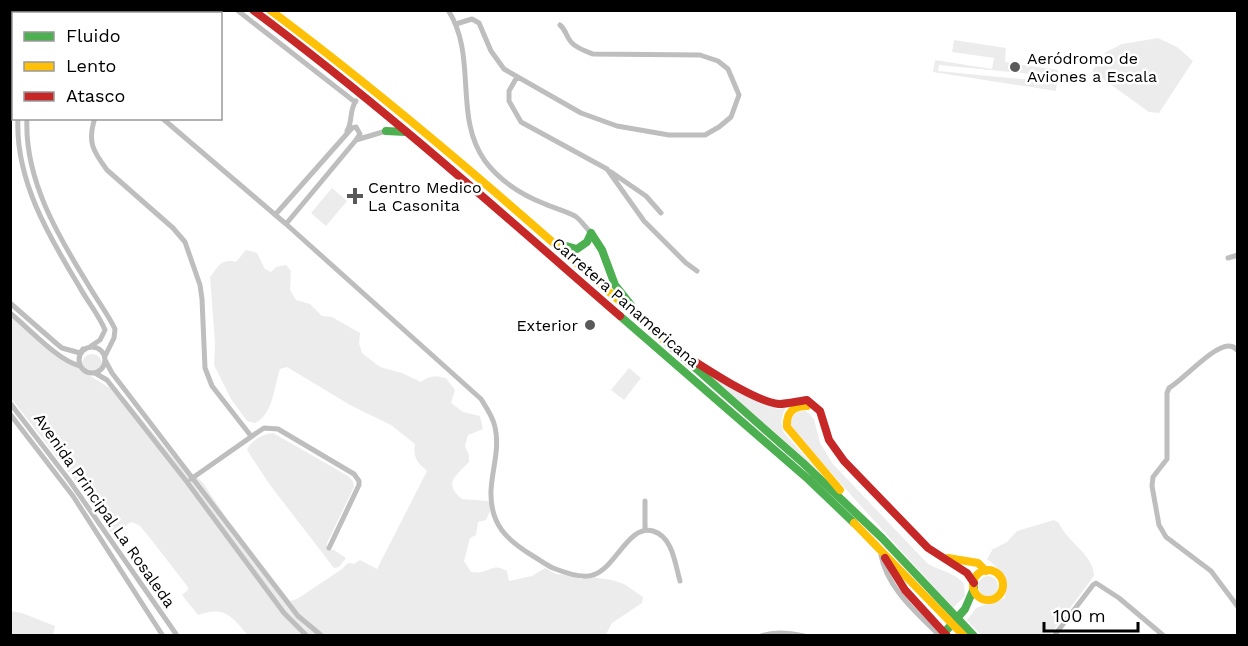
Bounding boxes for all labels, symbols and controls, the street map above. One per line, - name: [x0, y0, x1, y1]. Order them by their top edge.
- legend: [12, 12, 222, 120]
- text: Fluido: [66, 25, 120, 46]
- place label: Aeródromo de Aviones a Escala: [1027, 49, 1157, 86]
- text: Lento: [66, 55, 116, 76]
- marker: Aeródromo de Aviones a Escala: [1008, 60, 1022, 74]
- text: Atasco: [66, 85, 125, 106]
- place label: Centro Medico La Casonita: [368, 178, 482, 215]
- marker: Centro Medico La Casonita: [346, 187, 364, 205]
- street label: Carretera Panamericana: [548, 233, 703, 371]
- place label: Exterior: [516, 316, 578, 335]
- marker: Exterior: [583, 318, 597, 332]
- street label: Avenida Principal La Rosaleda: [30, 409, 179, 611]
- scale bar: [1044, 595, 1138, 633]
- text: 100 m: [1053, 605, 1106, 626]

